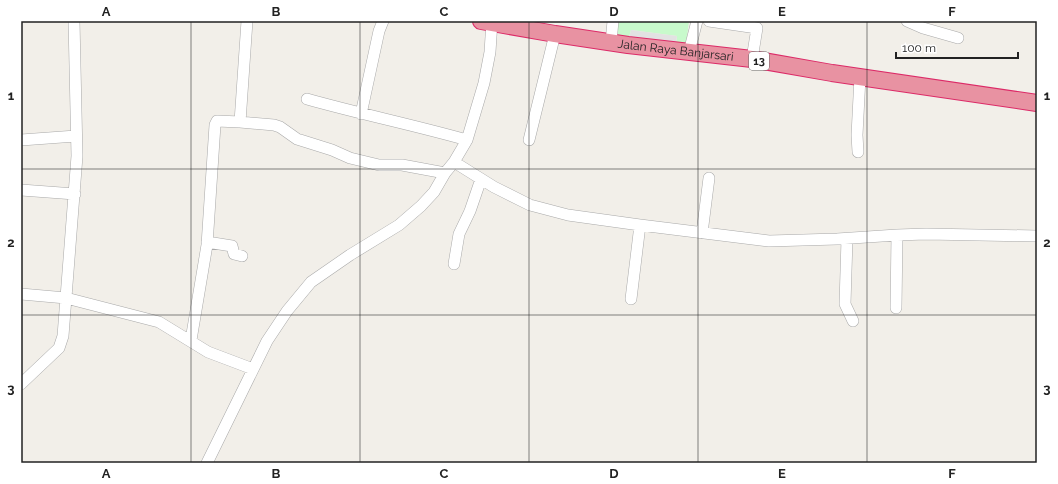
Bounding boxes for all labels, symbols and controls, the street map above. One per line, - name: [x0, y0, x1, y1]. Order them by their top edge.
- text: A: [102, 4, 111, 19]
- text: B: [272, 4, 281, 19]
- text: C: [440, 4, 449, 19]
- text: D: [609, 4, 619, 19]
- text: E: [778, 4, 786, 19]
- text: F: [948, 4, 956, 19]
- scale bar: [896, 34, 1018, 60]
- street label: Jalan Raya Banjarsari: [617, 37, 734, 64]
- text: 100 m: [902, 41, 936, 55]
- road number: 13: [749, 52, 769, 70]
- text: 1: [8, 88, 15, 103]
- text: 1: [1044, 88, 1051, 103]
- text: 2: [7, 235, 15, 250]
- text: 2: [1043, 235, 1051, 250]
- text: 3: [7, 381, 15, 396]
- text: 3: [1043, 381, 1051, 396]
- text: A: [102, 466, 111, 481]
- text: B: [272, 466, 281, 481]
- text: C: [440, 466, 449, 481]
- text: D: [609, 466, 619, 481]
- text: E: [778, 466, 786, 481]
- text: F: [948, 466, 956, 481]

